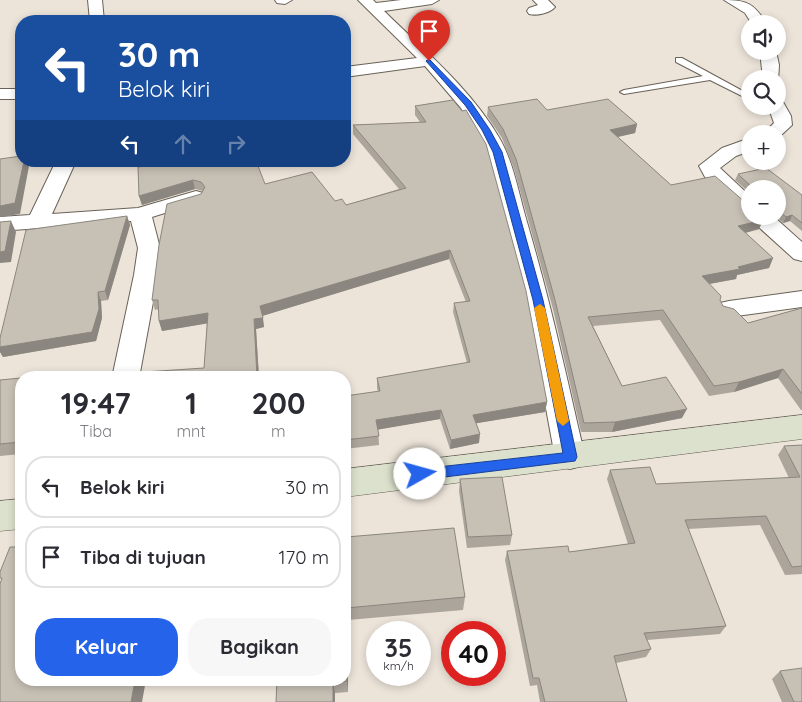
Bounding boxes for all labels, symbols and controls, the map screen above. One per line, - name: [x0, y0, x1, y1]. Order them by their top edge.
- pin: [408, 10, 450, 61]
- map controls: [741, 15, 786, 225]
- button: sound: [741, 15, 786, 60]
- icon: arrive: [415, 17, 443, 45]
- text: 30 m: [118, 32, 200, 76]
- icon: left: [35, 35, 100, 100]
- button: search: [741, 70, 786, 115]
- text: Belok kiri: [118, 75, 210, 103]
- button: +: [741, 125, 786, 170]
- icon: left: [116, 130, 144, 158]
- icon: ahead: [169, 130, 197, 158]
- icon: right: [222, 130, 250, 158]
- button: −: [741, 180, 786, 225]
- text: 19:47: [61, 384, 131, 422]
- text: 1: [185, 384, 197, 422]
- text: 200: [251, 384, 305, 422]
- text: Tiba: [79, 421, 112, 441]
- text: mnt: [176, 421, 206, 441]
- text: m: [271, 421, 286, 441]
- position arrow: [393, 447, 445, 499]
- icon: left: [37, 473, 65, 501]
- text: Belok kiri: [80, 475, 165, 499]
- text: 30 m: [285, 475, 329, 499]
- icon: arrive: [37, 543, 65, 571]
- text: Tiba di tujuan: [80, 545, 206, 569]
- text: 170 m: [278, 545, 329, 569]
- button: Keluar: [35, 618, 178, 676]
- button: Bagikan: [188, 618, 331, 676]
- speed limit sign: 40: [441, 621, 506, 686]
- text: 35: [385, 632, 412, 663]
- text: km/h: [383, 658, 414, 673]

